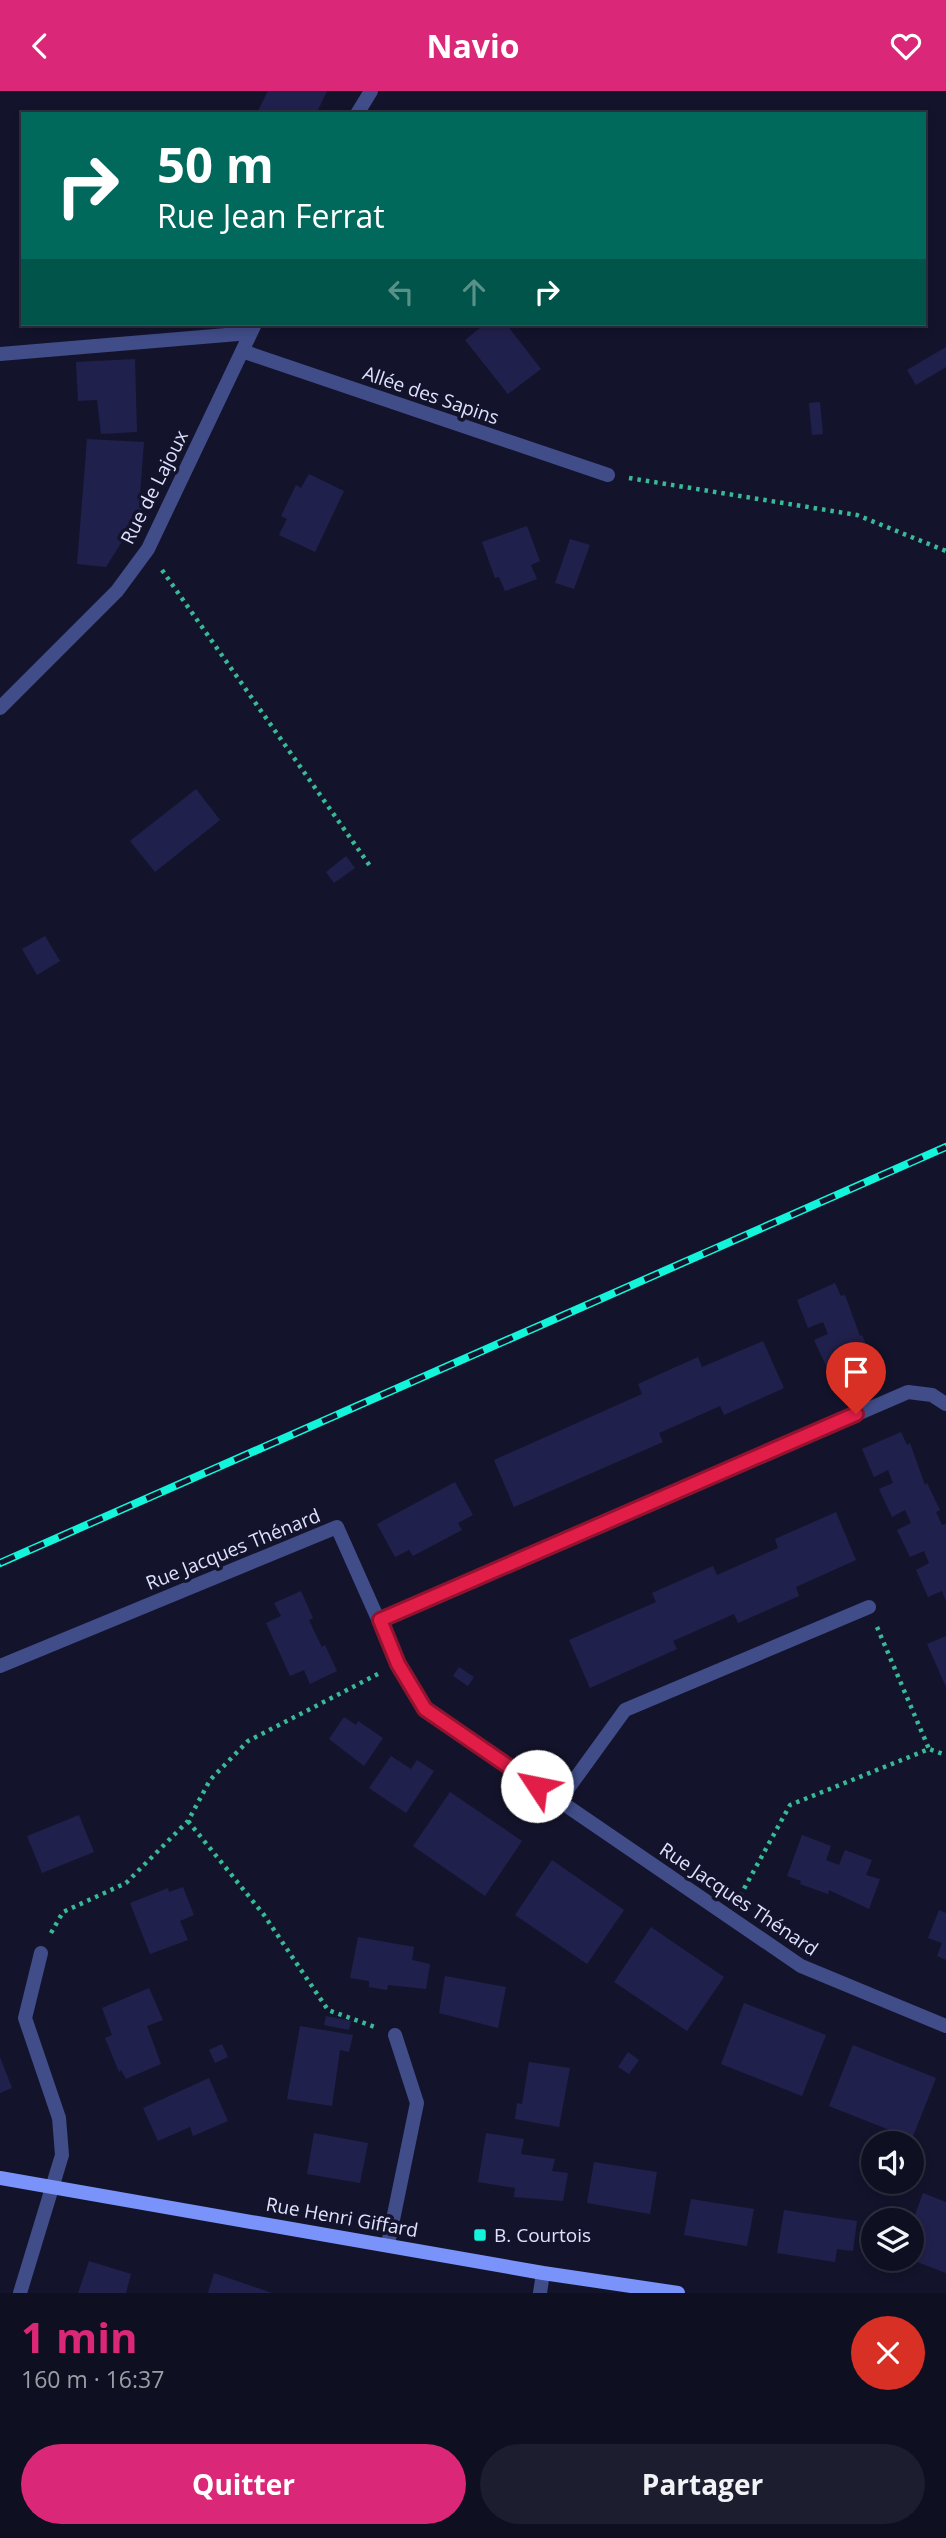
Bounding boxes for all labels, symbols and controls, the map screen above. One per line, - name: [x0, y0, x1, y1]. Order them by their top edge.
- text: Navio: [426, 24, 520, 67]
- icon: back: [21, 27, 59, 65]
- icon: heart: [887, 27, 925, 65]
- text: 50 m: [157, 131, 274, 197]
- icon: right: [42, 140, 133, 231]
- text: Rue Jean Ferrat: [157, 194, 385, 237]
- icon: left: [382, 273, 420, 311]
- icon: ahead: [455, 273, 493, 311]
- icon: right: [528, 273, 566, 311]
- street label: Allée des Sapins: [360, 360, 502, 430]
- street label: Rue de Lajoux: [114, 426, 194, 548]
- pin: [826, 1342, 886, 1414]
- icon: arrive: [837, 1353, 875, 1391]
- street label: Rue Jacques Thénard: [142, 1502, 324, 1596]
- position arrow: [500, 1749, 574, 1823]
- street label: Rue Jacques Thénard: [655, 1836, 823, 1962]
- map controls: [861, 2131, 924, 2271]
- button: sound: [861, 2131, 924, 2194]
- street label: Rue Henri Giffard: [264, 2191, 420, 2243]
- button: layers: [861, 2208, 924, 2271]
- place label: B. Courtois: [494, 2222, 591, 2248]
- marker: B. Courtois: [472, 2227, 488, 2243]
- text: 1 min: [21, 2308, 138, 2365]
- button: close: [851, 2316, 925, 2390]
- text: 160 m · 16:37: [21, 2363, 164, 2395]
- button: Quitter: [21, 2444, 466, 2524]
- button: Partager: [480, 2444, 925, 2524]

